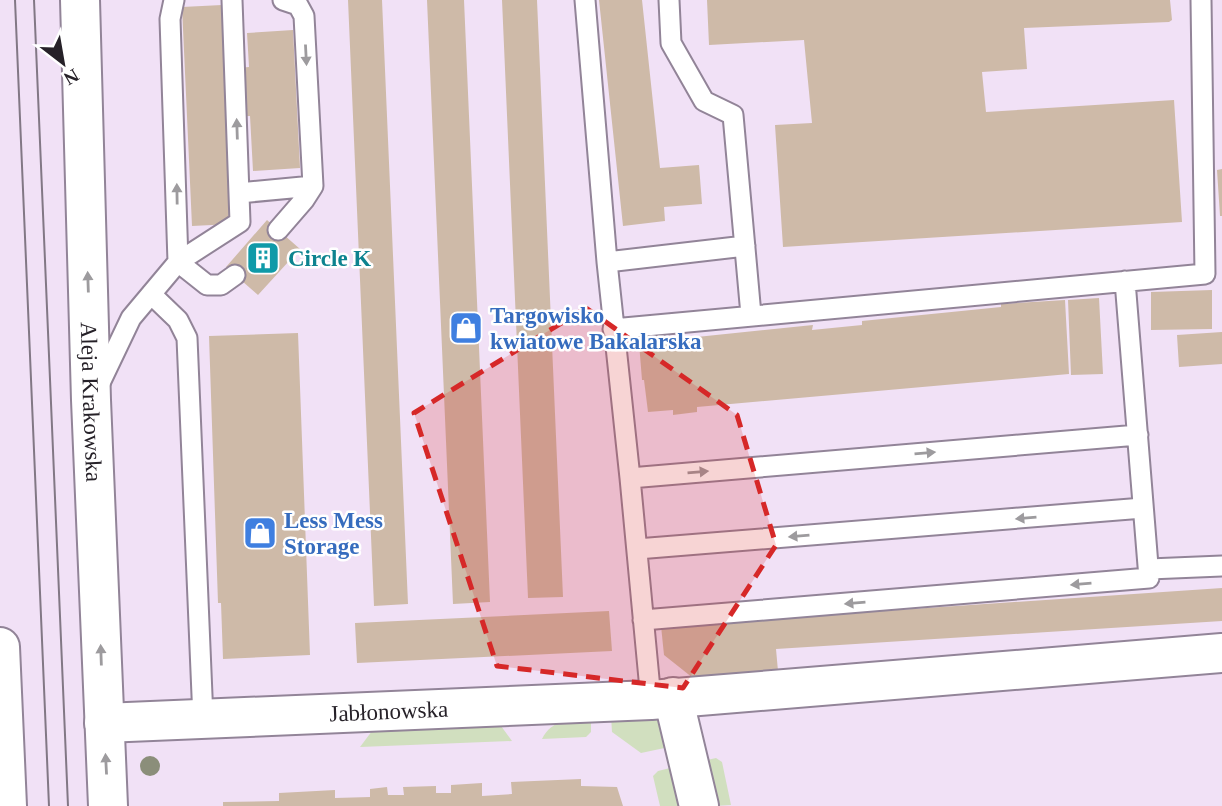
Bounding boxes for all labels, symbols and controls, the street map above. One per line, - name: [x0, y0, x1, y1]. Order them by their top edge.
- north arrow: [28, 28, 98, 98]
- one-way arrow: [301, 44, 312, 66]
- text: N: [60, 65, 83, 90]
- one-way arrow: [231, 118, 242, 140]
- one-way arrow: [171, 183, 182, 205]
- building icon: Circle K: [244, 239, 282, 277]
- place label: Circle K: [288, 246, 371, 271]
- one-way arrow: [82, 271, 94, 293]
- place label: Targowisko kwiatowe Bakalarska: [490, 303, 702, 354]
- shop icon: Targowisko kwiatowe Bakalarska: [447, 309, 485, 347]
- street label: Aleja Krakowska: [76, 321, 107, 483]
- one-way arrow: [914, 447, 936, 458]
- one-way arrow: [688, 466, 710, 477]
- place label: Less Mess Storage: [284, 508, 383, 559]
- one-way arrow: [1015, 513, 1037, 524]
- shop icon: Less Mess Storage: [241, 514, 279, 552]
- one-way arrow: [788, 531, 810, 542]
- one-way arrow: [1070, 579, 1092, 590]
- one-way arrow: [843, 598, 865, 609]
- one-way arrow: [96, 643, 107, 665]
- street label: Jabłonowska: [329, 696, 449, 726]
- one-way arrow: [100, 753, 111, 775]

